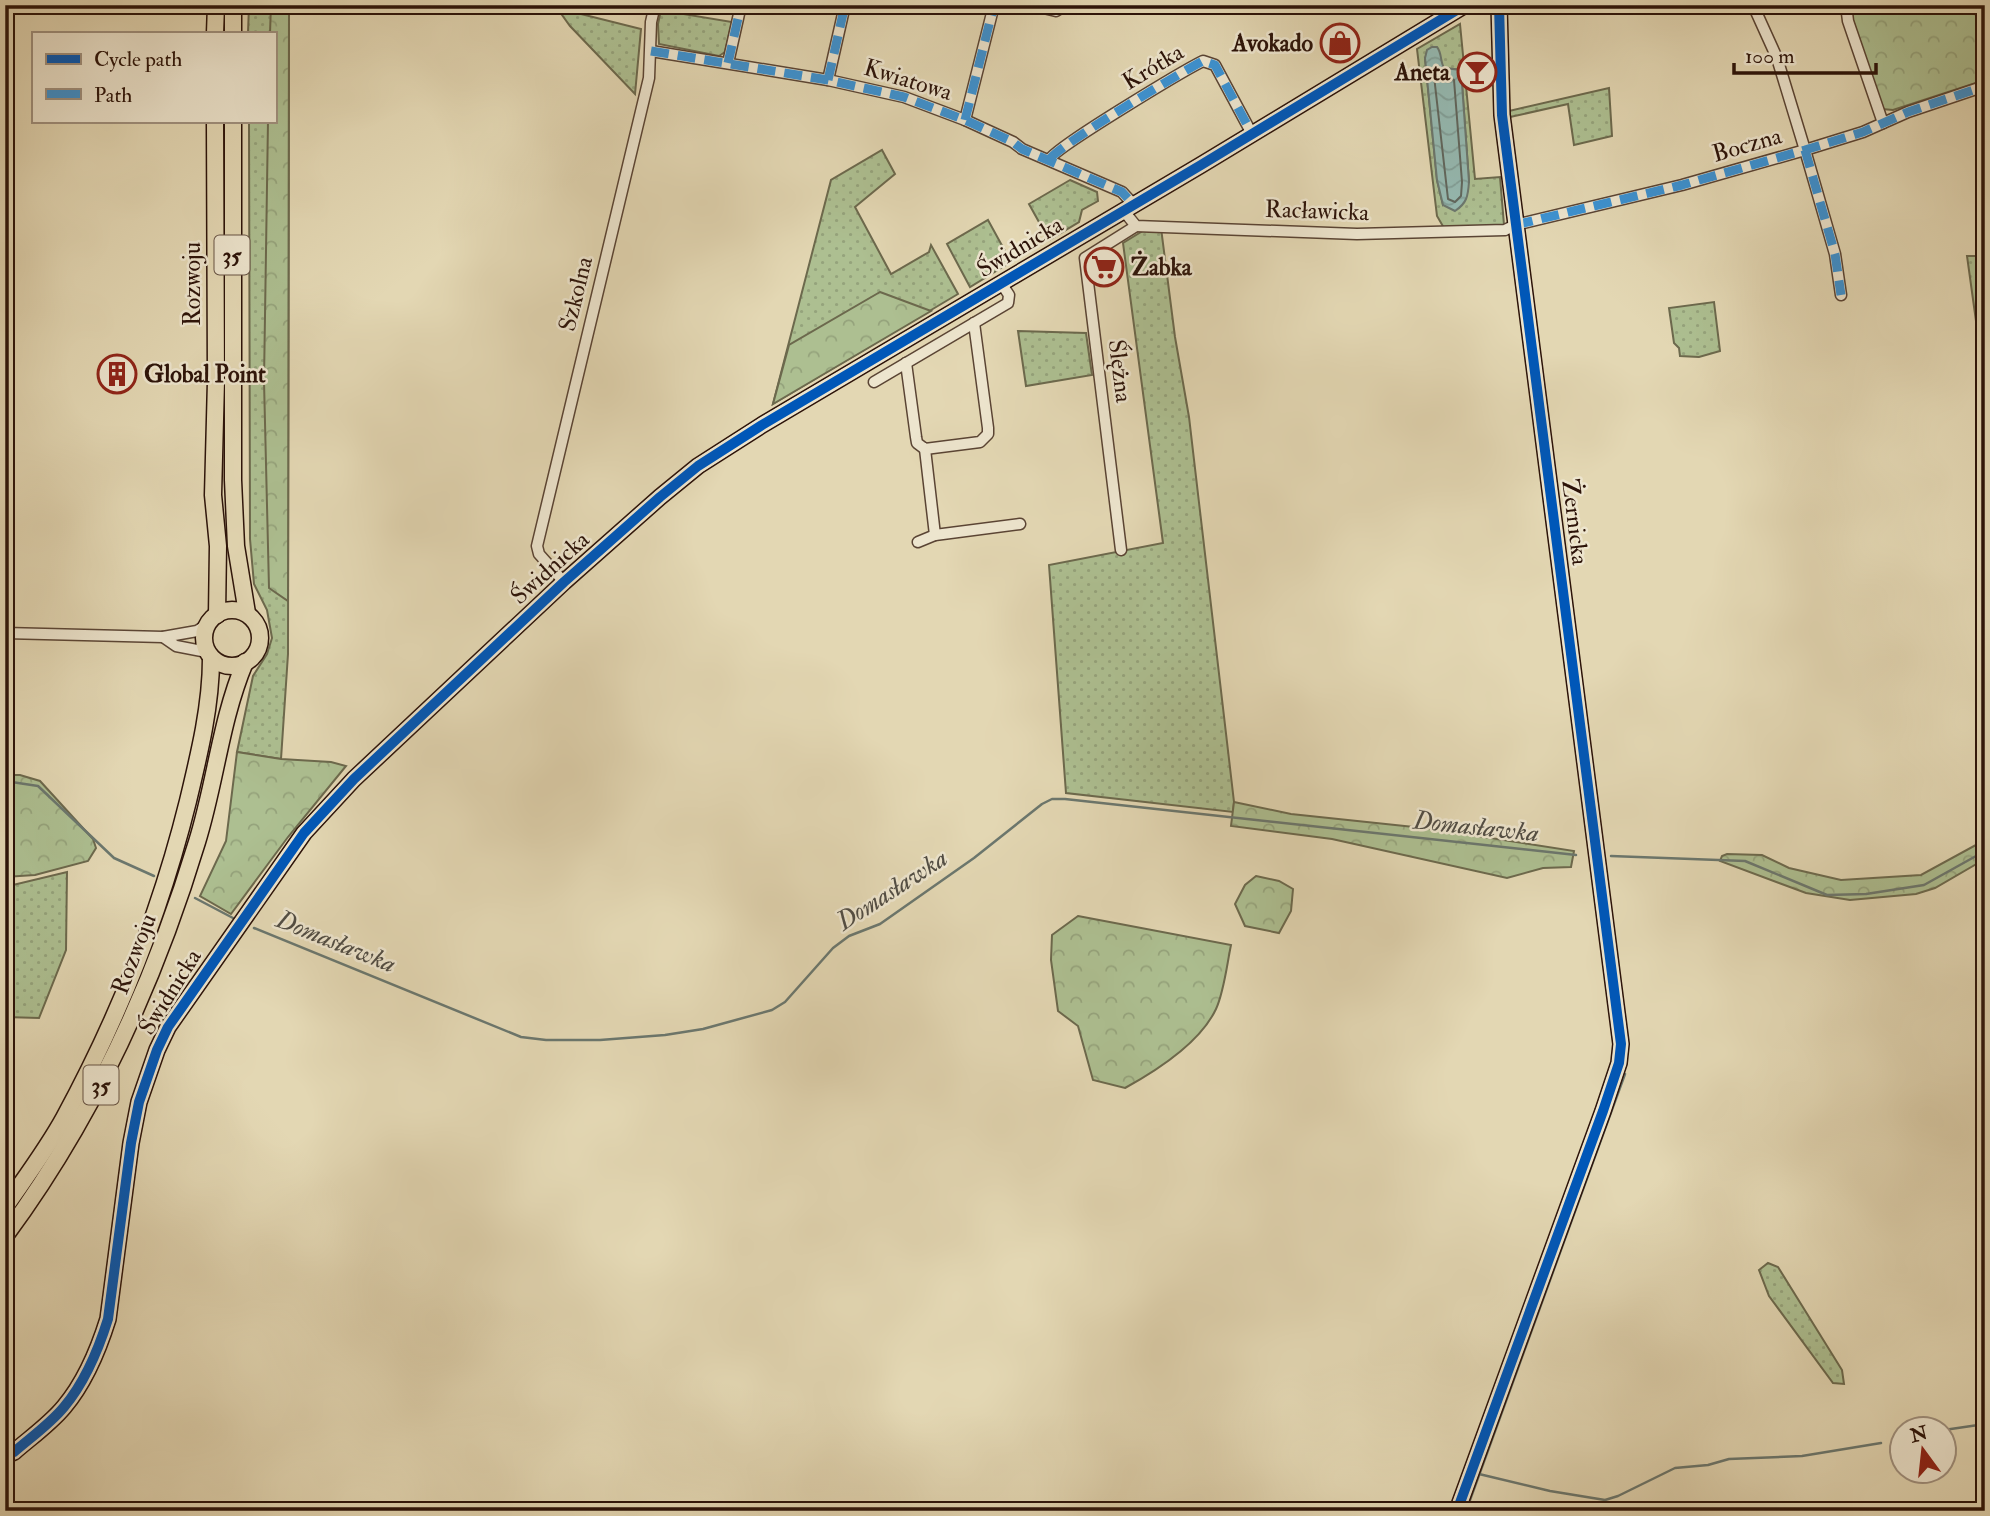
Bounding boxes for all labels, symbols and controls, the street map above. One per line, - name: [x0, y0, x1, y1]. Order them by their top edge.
- shop icon: Avokado: [1319, 22, 1361, 64]
- place label: Avokado: [1231, 28, 1313, 59]
- legend: [32, 32, 276, 122]
- scale bar: [1734, 32, 1876, 76]
- street label: Krótka: [1117, 36, 1190, 97]
- text: 100 m: [1745, 43, 1795, 70]
- text: Cycle path: [94, 46, 182, 73]
- bar icon: Aneta: [1456, 51, 1498, 93]
- street label: Kwiatowa: [860, 52, 957, 108]
- place label: Aneta: [1394, 57, 1451, 88]
- text: Path: [94, 82, 132, 109]
- street label: Boczna: [1709, 120, 1786, 170]
- street label: Racławicka: [1264, 194, 1371, 228]
- street label: Świdnicka: [971, 208, 1070, 285]
- road number: 35: [215, 236, 250, 274]
- street label: Rozwoju: [177, 242, 208, 326]
- supermarket icon: Żabka: [1083, 246, 1125, 288]
- place label: Żabka: [1131, 250, 1193, 283]
- street label: Szkolna: [552, 252, 600, 335]
- street label: Ślężna: [1101, 338, 1140, 405]
- building icon: Global Point: [96, 353, 138, 395]
- place label: Global Point: [144, 359, 266, 390]
- street label: Żernicka: [1554, 477, 1597, 568]
- street label: Świdnicka: [503, 523, 597, 611]
- water label: Domasławka: [1411, 804, 1540, 850]
- water label: Domasławka: [830, 842, 954, 938]
- water label: Domasławka: [271, 903, 400, 980]
- street label: Rozwoju: [104, 909, 164, 999]
- street label: Świdnicka: [131, 942, 209, 1041]
- road number: 35: [84, 1066, 119, 1104]
- north arrow: [1888, 1414, 1958, 1484]
- text: N: [1907, 1420, 1931, 1449]

